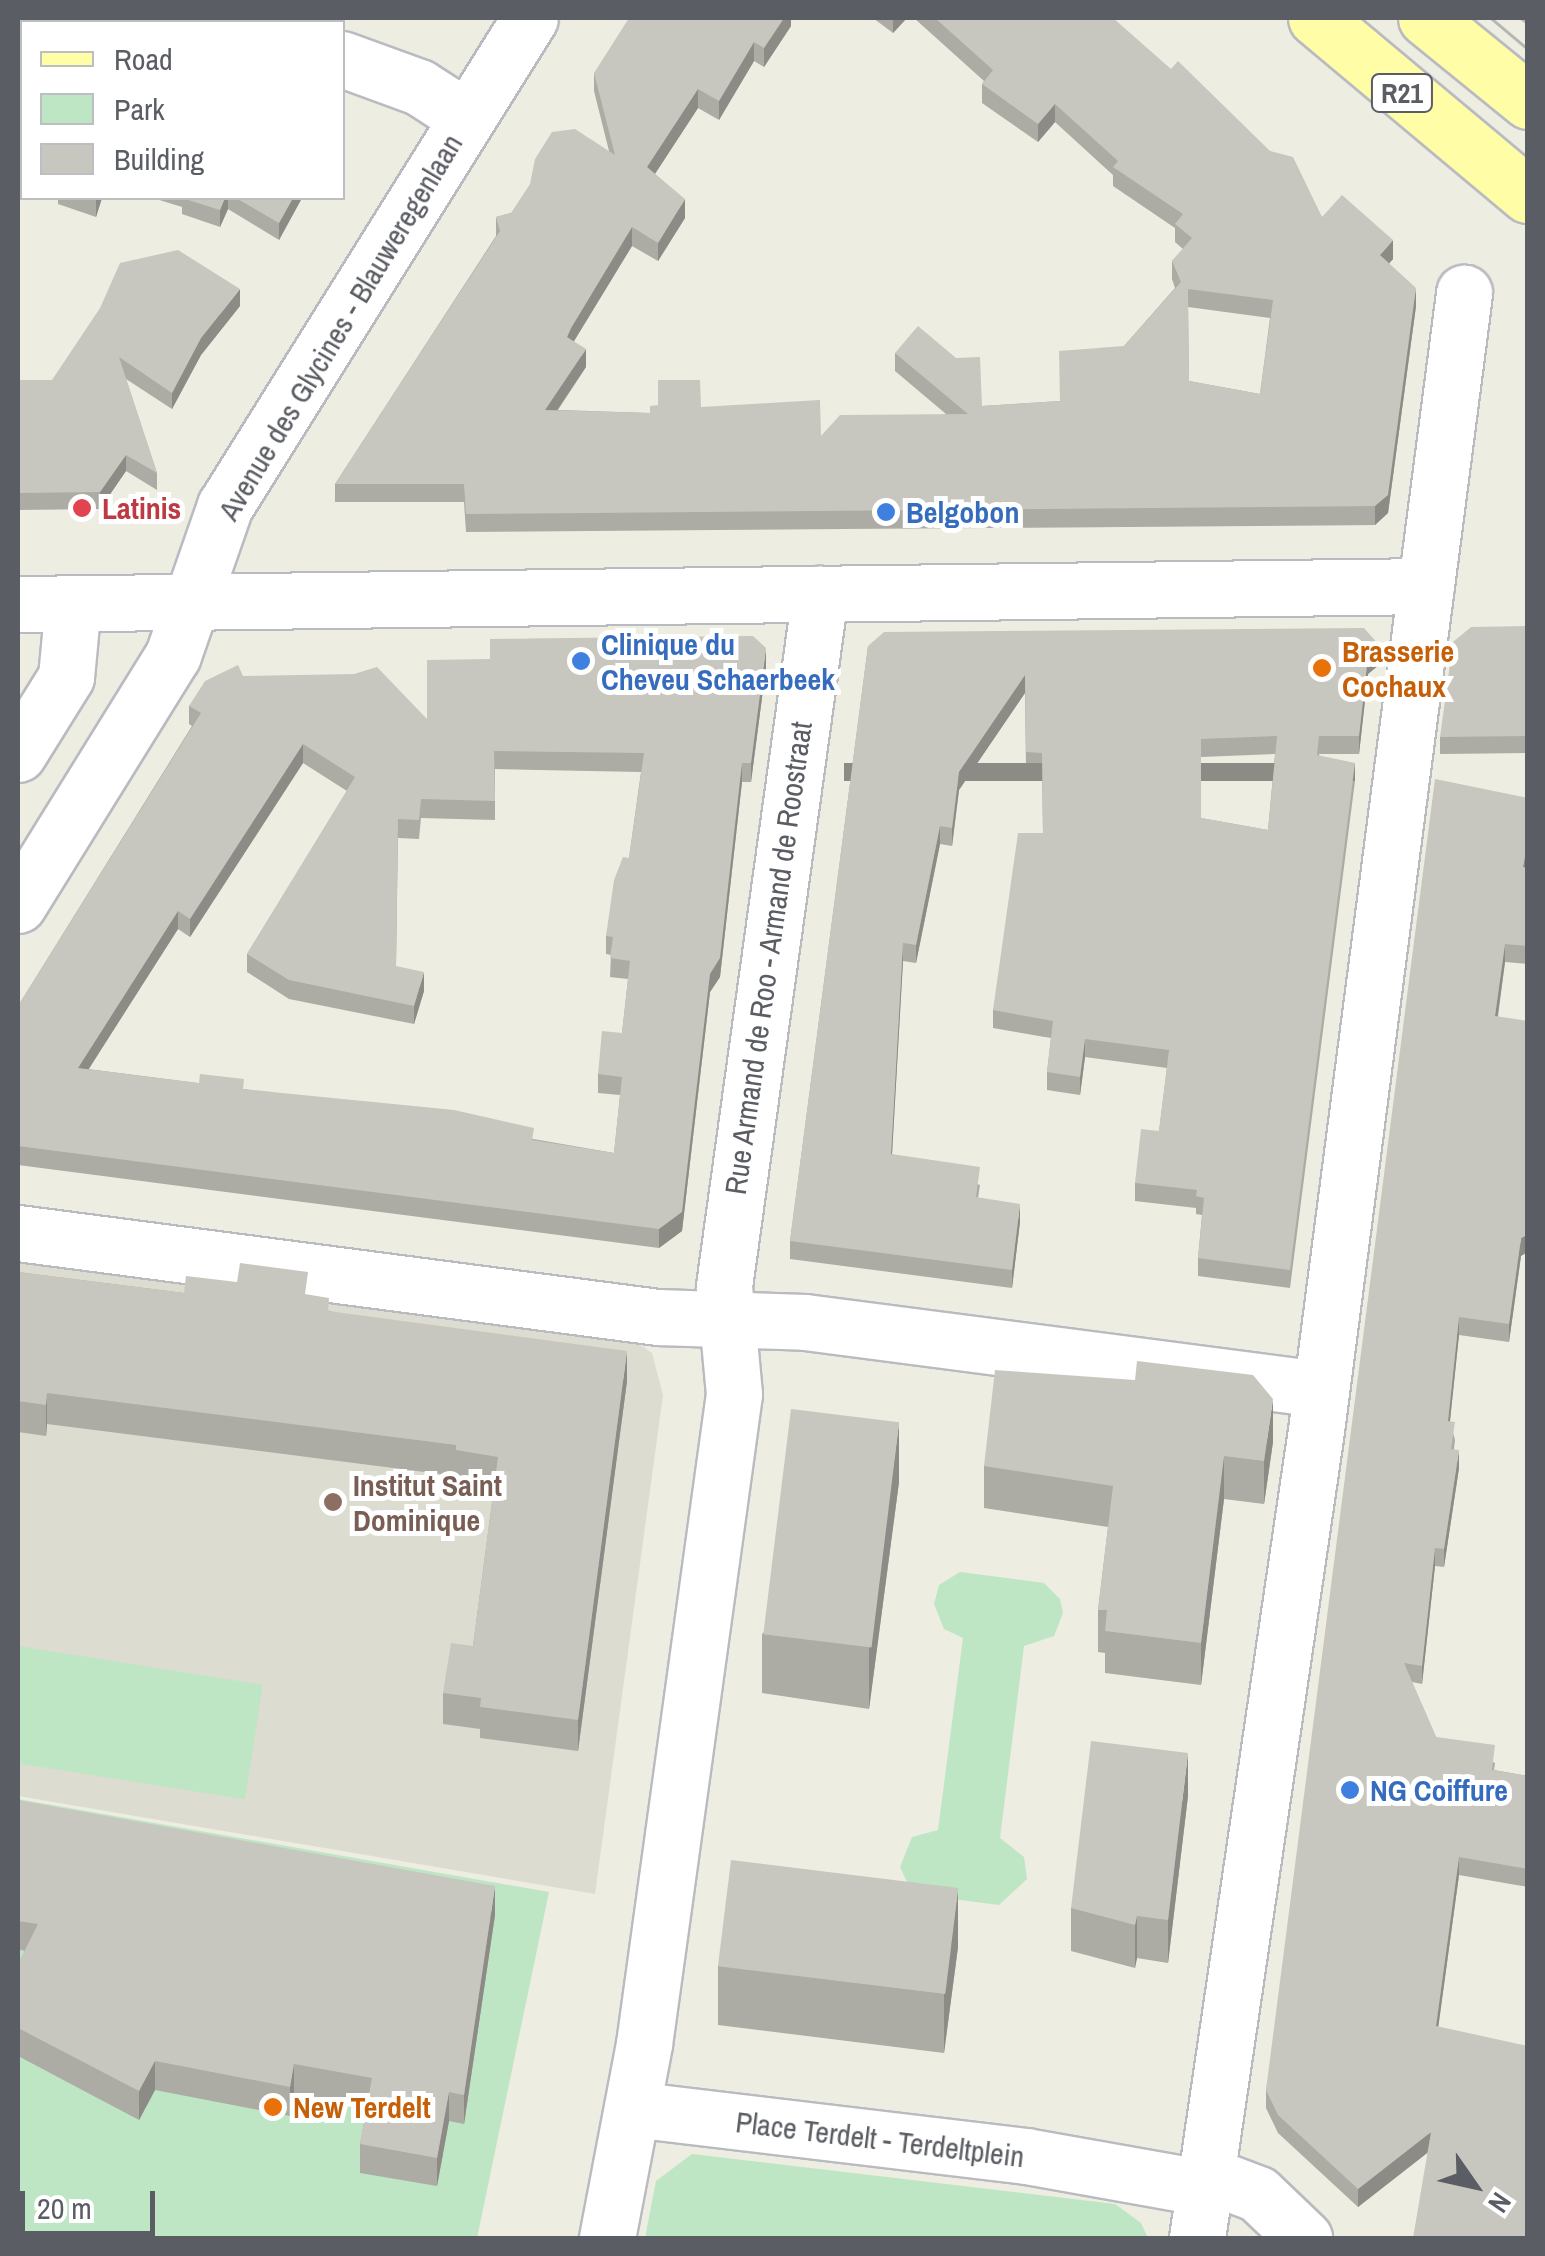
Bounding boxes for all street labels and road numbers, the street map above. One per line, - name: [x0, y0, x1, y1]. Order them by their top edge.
- road number: R21: [1370, 70, 1434, 116]
- street label: Avenue des Glycines - Blauweregenlaan: [210, 127, 470, 527]
- street label: Rue Armand de Roo - Armand de Roostraat: [717, 718, 819, 1198]
- street label: Place Terdelt - Terdeltplein: [733, 2103, 1027, 2175]

